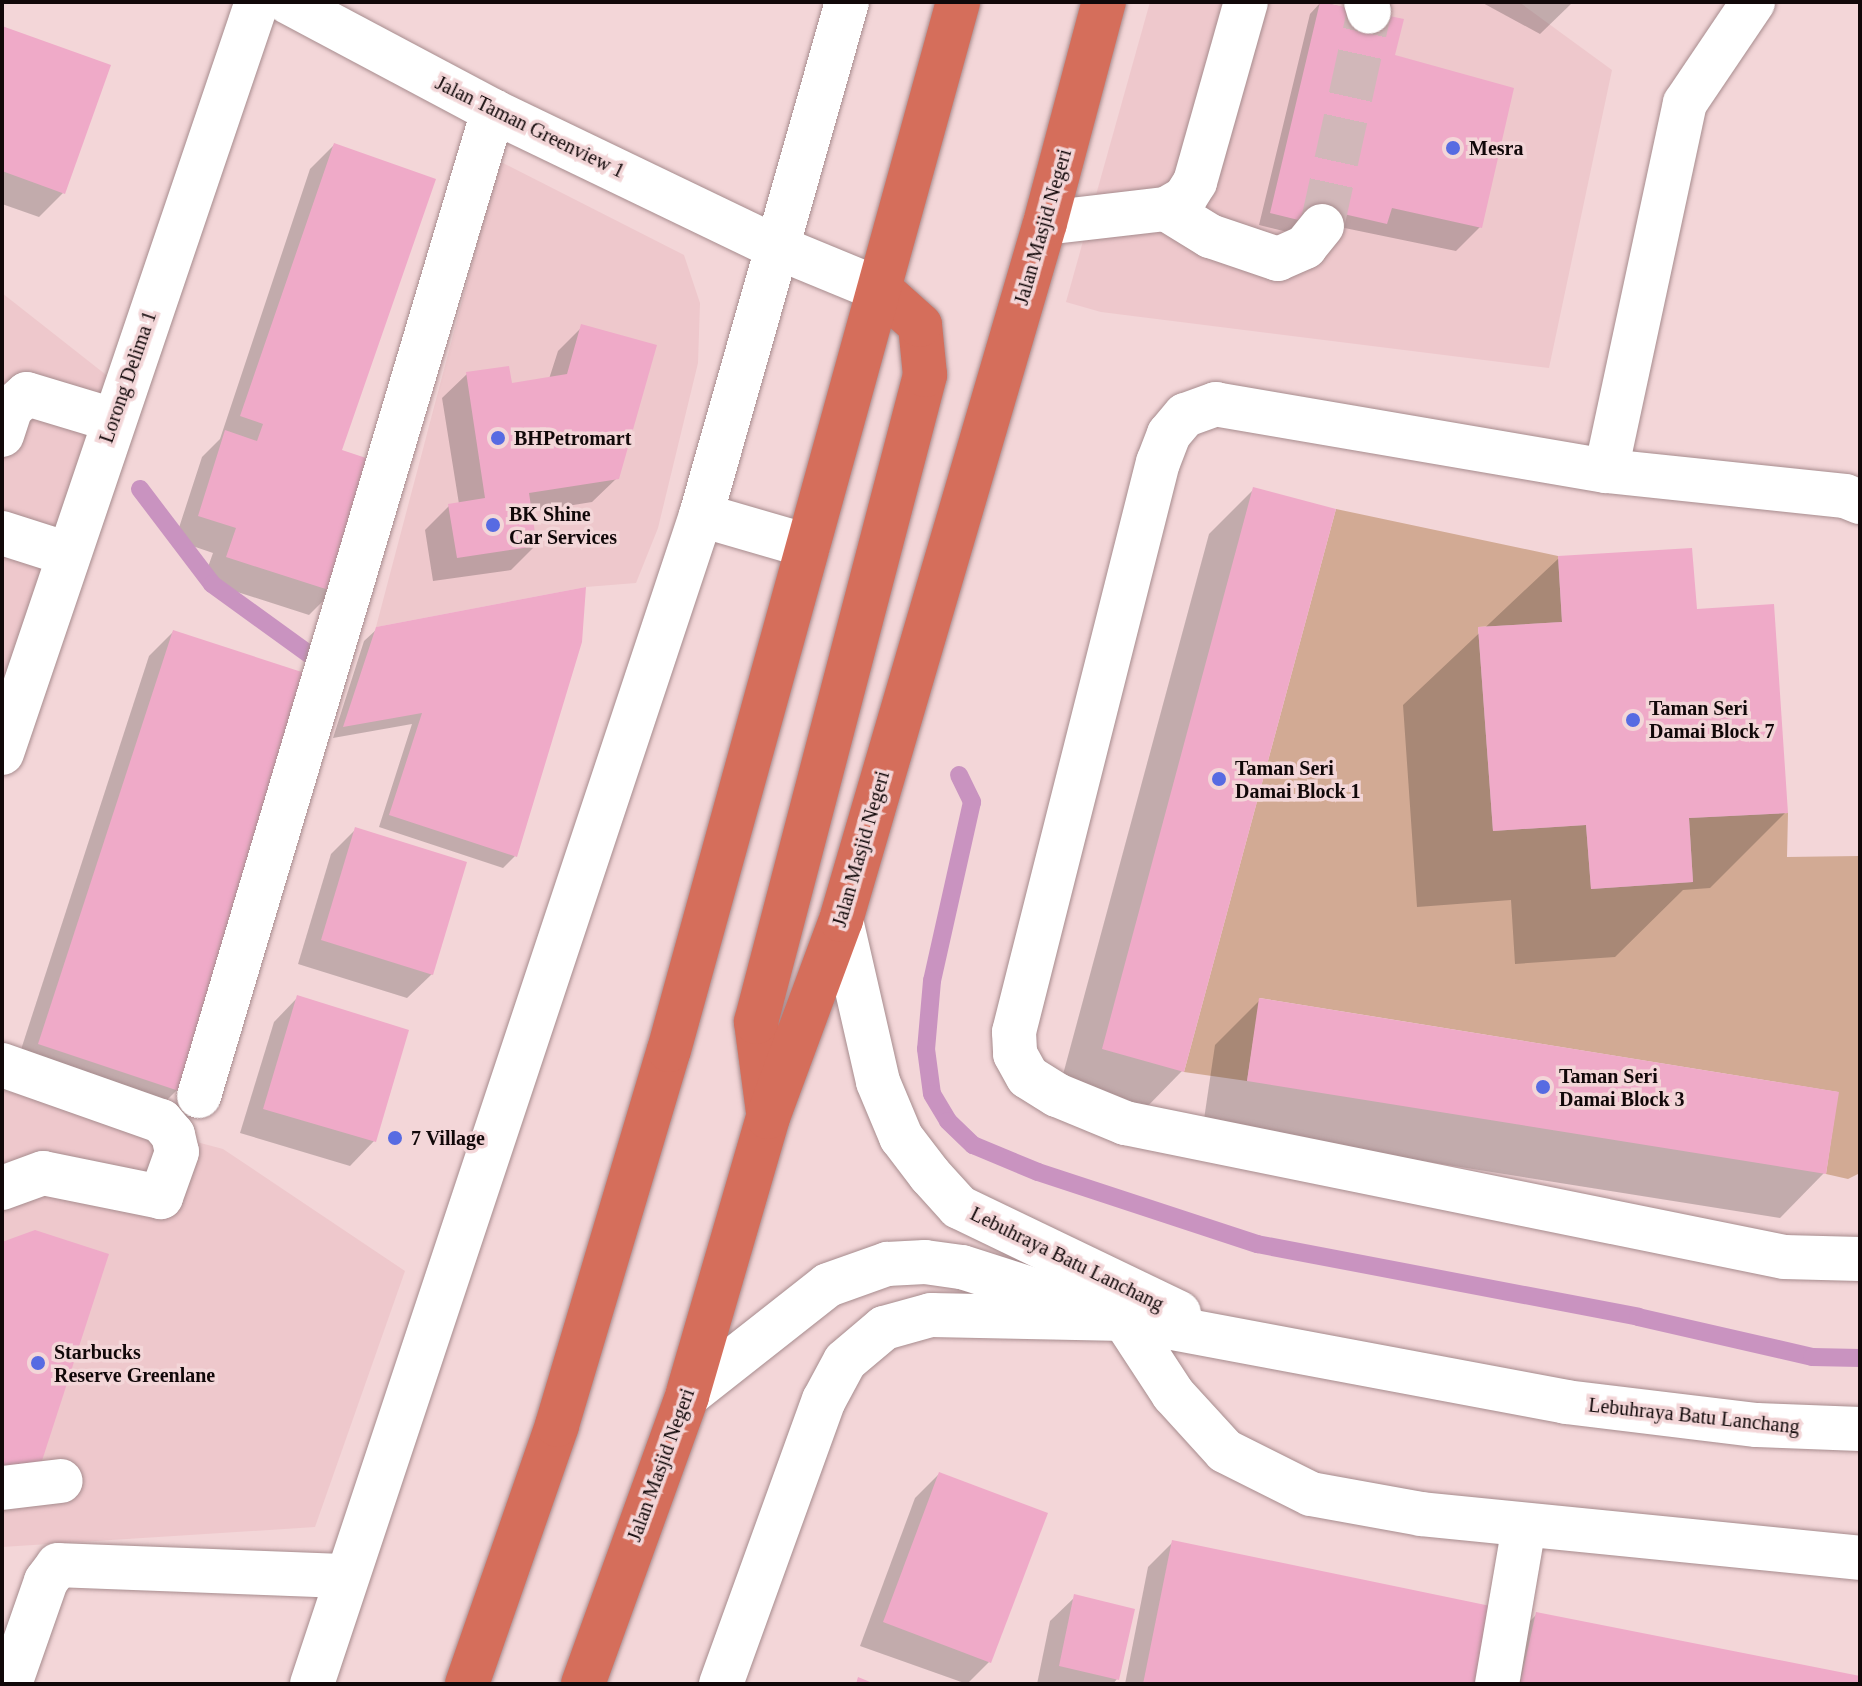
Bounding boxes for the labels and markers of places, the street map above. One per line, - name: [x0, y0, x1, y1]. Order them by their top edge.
- place label: Mesra: [1469, 136, 1523, 160]
- marker: Mesra: [1444, 139, 1462, 157]
- place label: BHPetromart: [514, 426, 631, 450]
- marker: BHPetromart: [489, 429, 507, 447]
- place label: BK Shine Car Services: [509, 502, 617, 549]
- marker: BK Shine Car Services: [484, 516, 502, 534]
- place label: Taman Seri Damai Block 7: [1649, 696, 1775, 743]
- marker: Taman Seri Damai Block 7: [1624, 711, 1642, 729]
- place label: Taman Seri Damai Block 1: [1235, 756, 1361, 803]
- marker: Taman Seri Damai Block 1: [1210, 770, 1228, 788]
- place label: Taman Seri Damai Block 3: [1559, 1064, 1685, 1111]
- marker: Taman Seri Damai Block 3: [1534, 1078, 1552, 1096]
- place label: 7 Village: [411, 1126, 485, 1150]
- marker: 7 Village: [386, 1129, 404, 1147]
- place label: Starbucks Reserve Greenlane: [54, 1340, 215, 1387]
- marker: Starbucks Reserve Greenlane: [29, 1354, 47, 1372]

